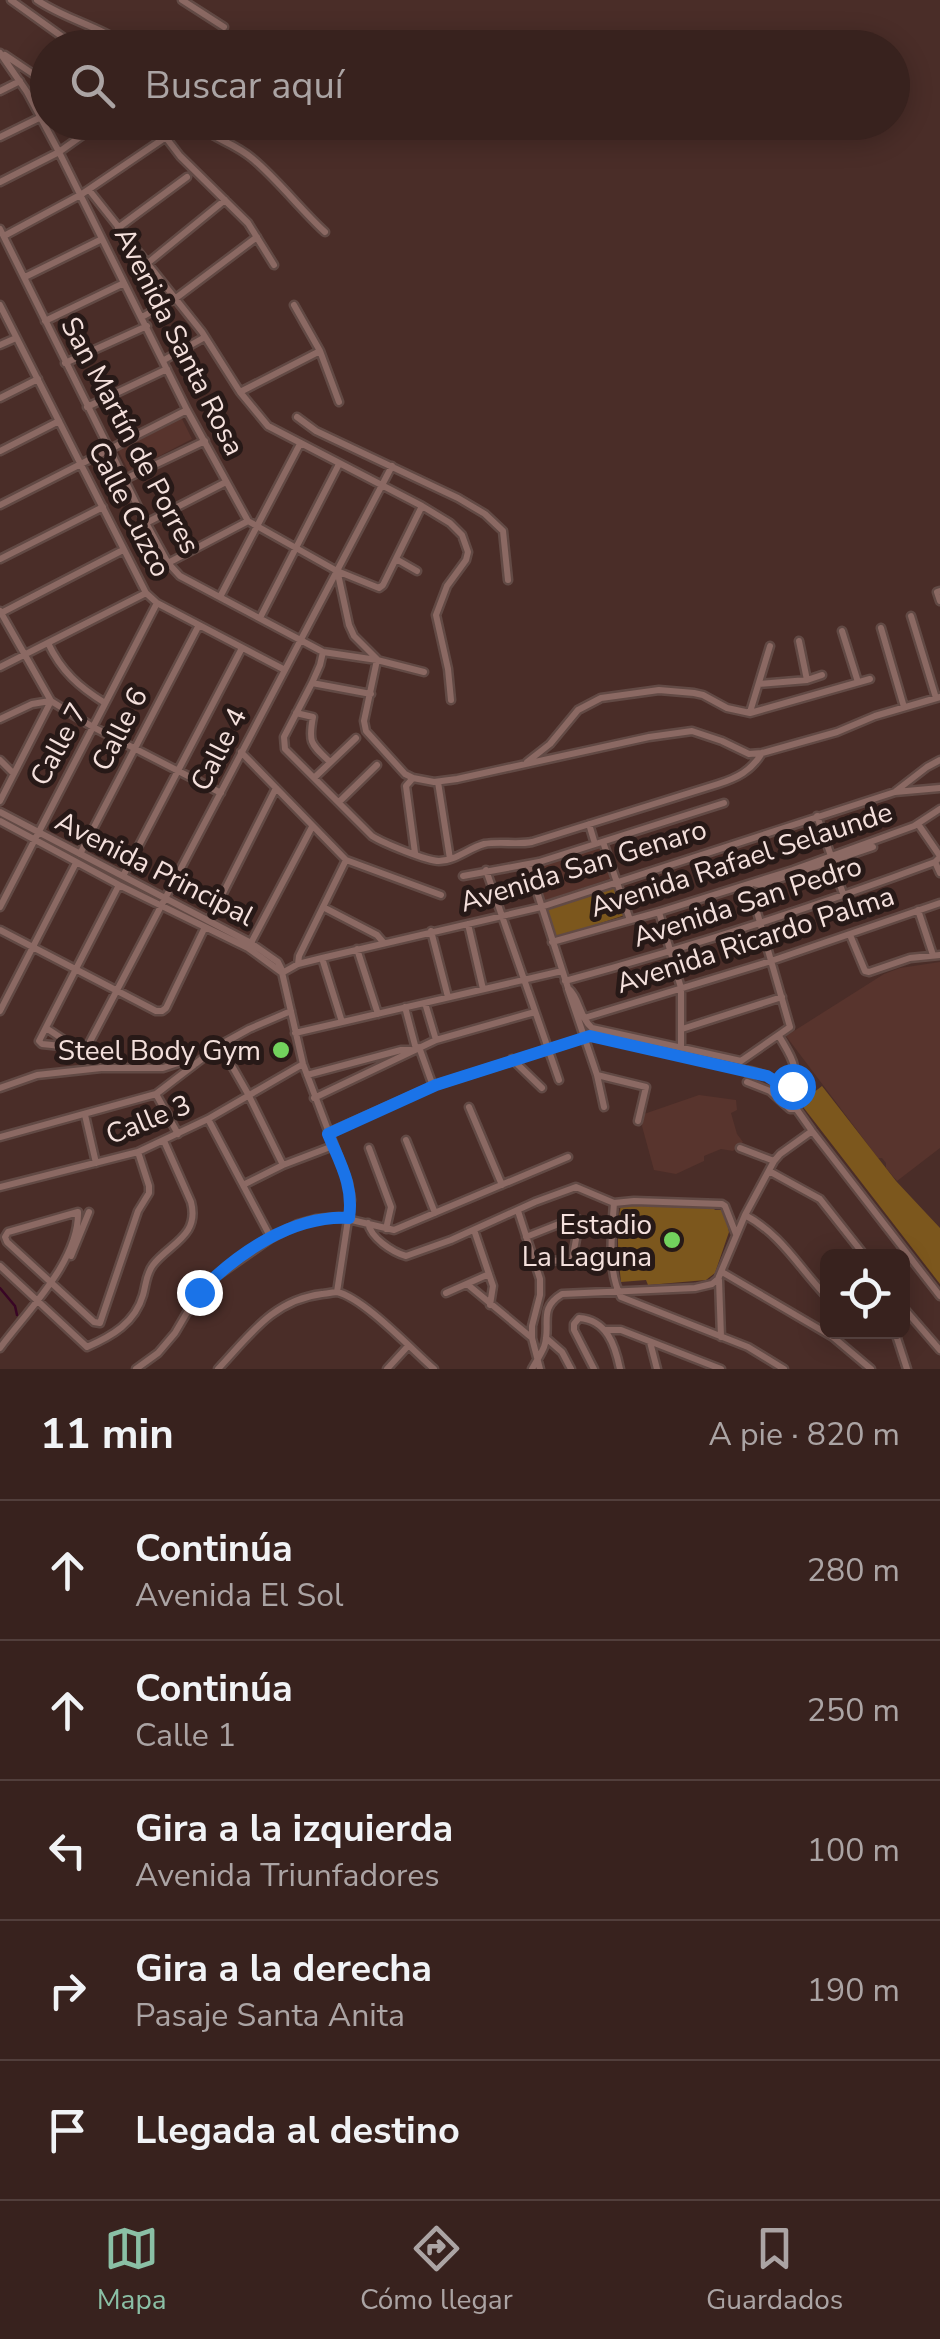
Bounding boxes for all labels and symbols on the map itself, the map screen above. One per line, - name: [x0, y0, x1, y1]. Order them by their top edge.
- street label: Avenida Santa Rosa: [105, 221, 253, 462]
- street label: San Martín de Porres: [52, 310, 209, 561]
- street label: Calle Cuzco: [79, 435, 179, 584]
- street label: Calle 6: [83, 681, 157, 778]
- street label: Calle 7: [21, 696, 96, 792]
- street label: Calle 4: [182, 701, 256, 798]
- street label: Avenida Rafael Selaunde: [585, 793, 897, 927]
- street label: Avenida Principal: [49, 802, 261, 936]
- street label: Avenida San Genaro: [455, 810, 711, 922]
- street label: Avenida San Pedro: [628, 847, 867, 957]
- street label: Avenida Ricardo Palma: [611, 877, 899, 1003]
- place label: Steel Body Gym: [58, 1032, 261, 1070]
- marker: Steel Body Gym: [270, 1039, 292, 1061]
- route start: [770, 1064, 816, 1110]
- street label: Calle 3: [100, 1086, 197, 1154]
- place label: Estadio La Laguna: [522, 1206, 652, 1276]
- marker: Estadio La Laguna: [661, 1229, 683, 1251]
- route end: [177, 1270, 223, 1316]

